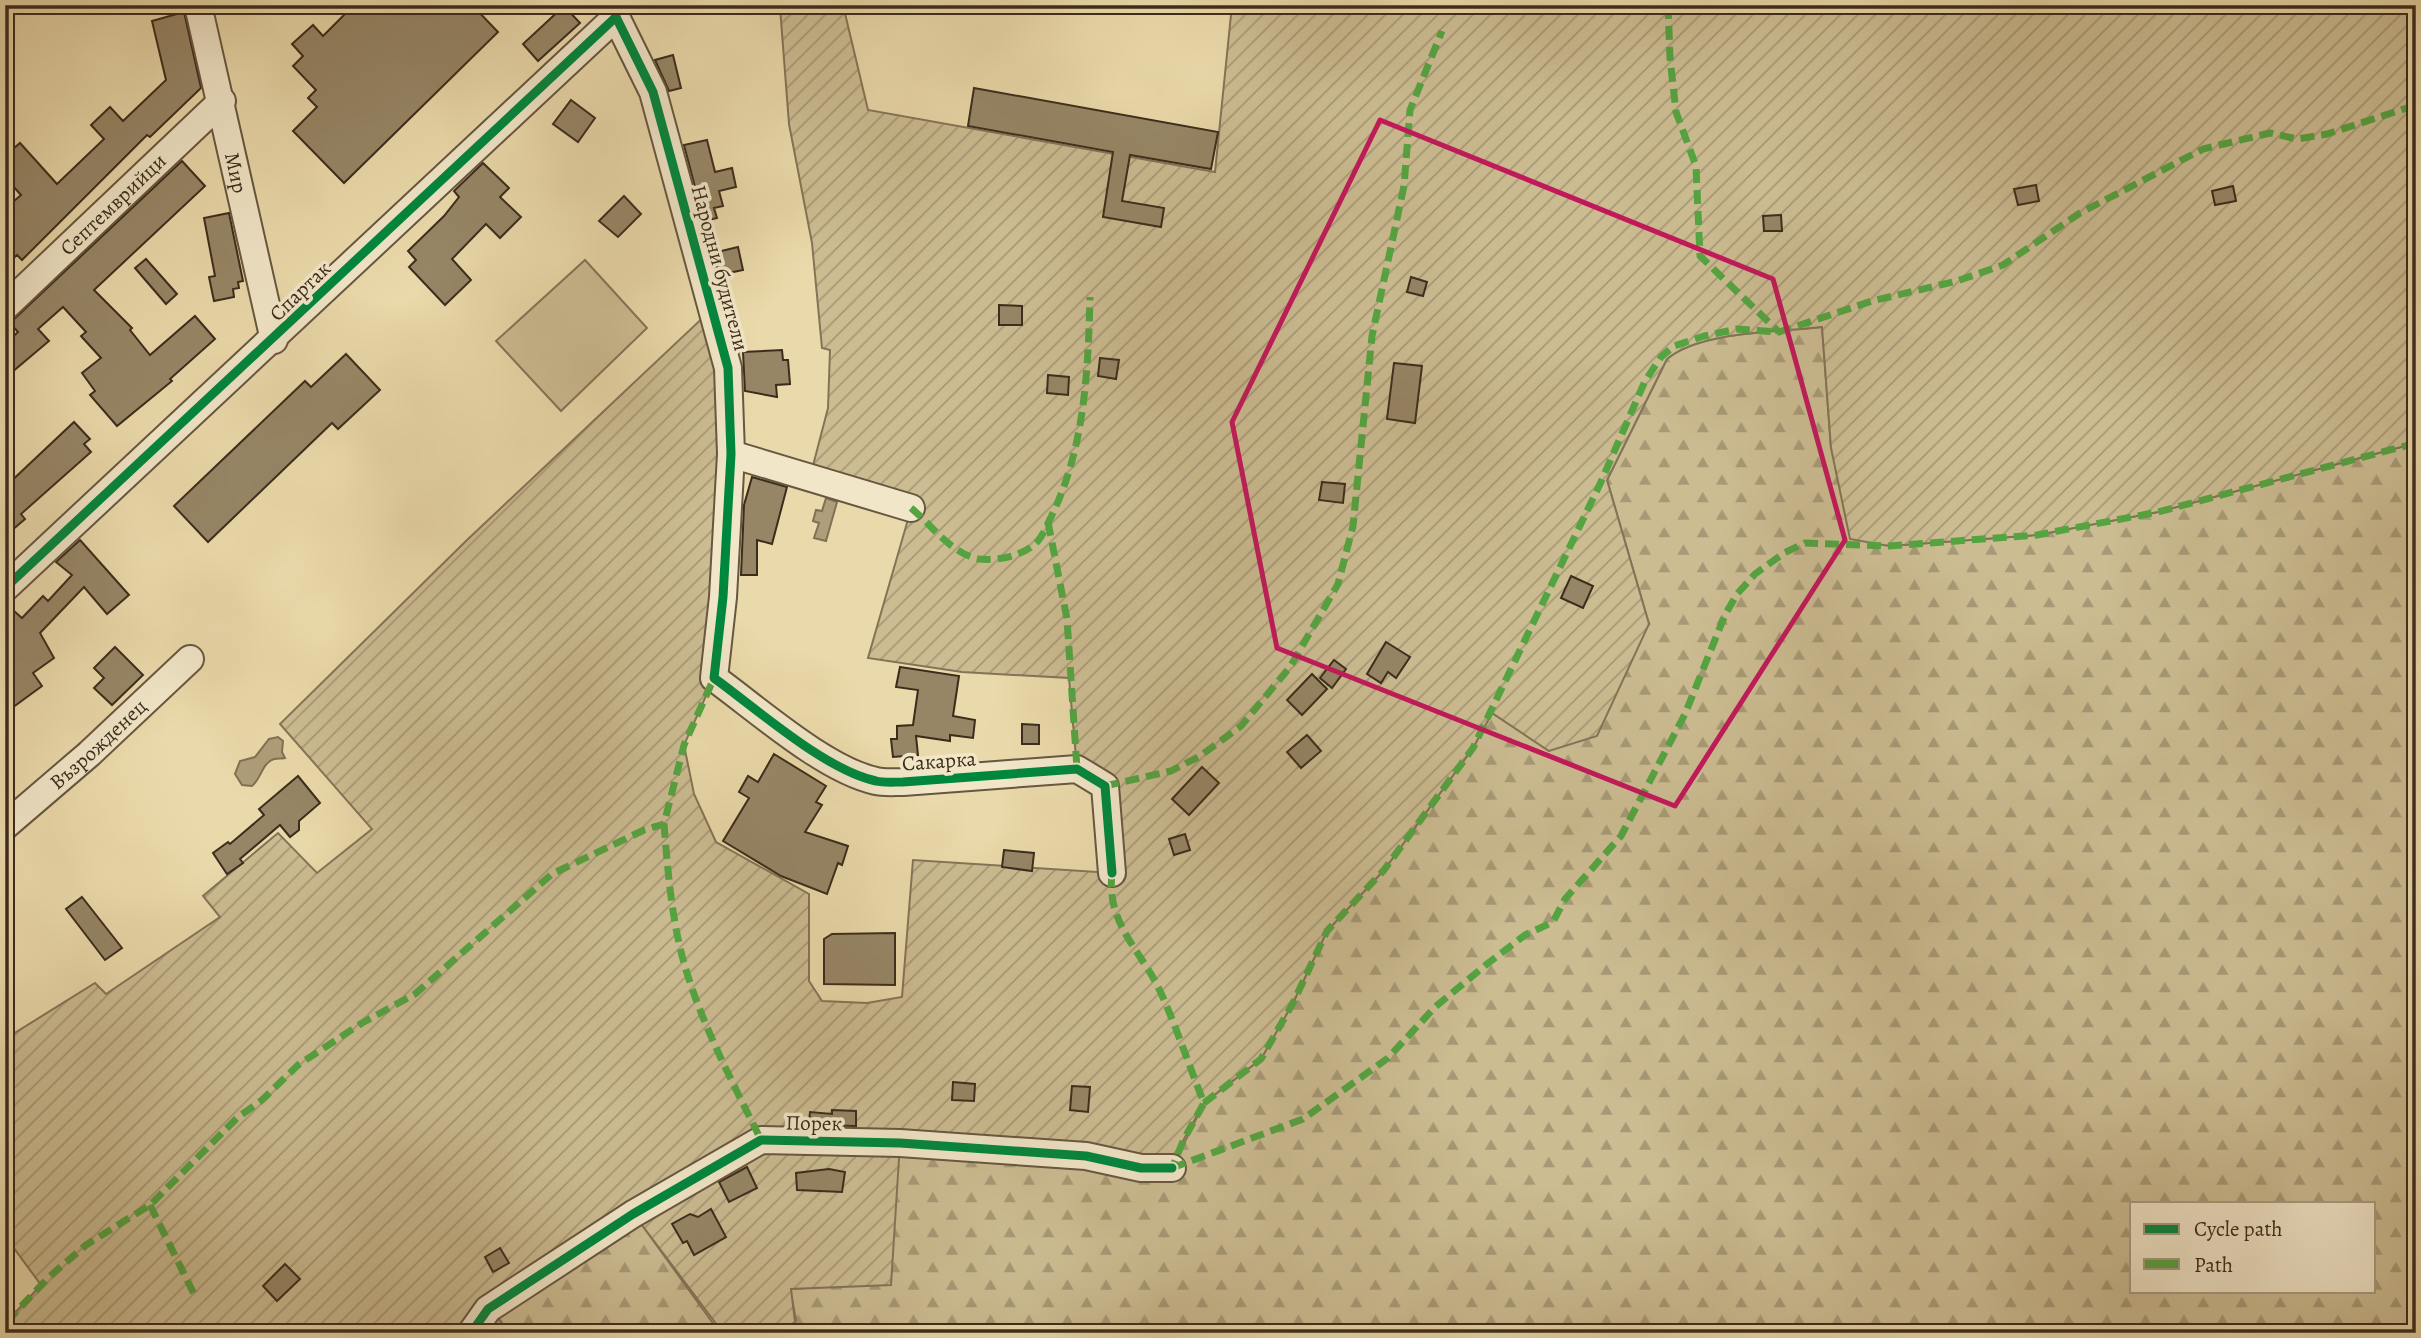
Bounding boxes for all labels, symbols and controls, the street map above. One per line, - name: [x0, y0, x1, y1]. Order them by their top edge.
- street label: Септемврийци: [54, 147, 172, 262]
- street label: Мир: [218, 150, 254, 196]
- street label: Народни будители: [684, 182, 756, 354]
- street label: Спартак: [263, 255, 337, 327]
- street label: Възрожденец: [44, 693, 153, 796]
- street label: Сакарка: [901, 744, 977, 778]
- street label: Порек: [785, 1109, 843, 1137]
- legend: [2130, 1202, 2376, 1292]
- text: Cycle path: [2194, 1215, 2283, 1243]
- text: Path: [2194, 1251, 2233, 1279]

